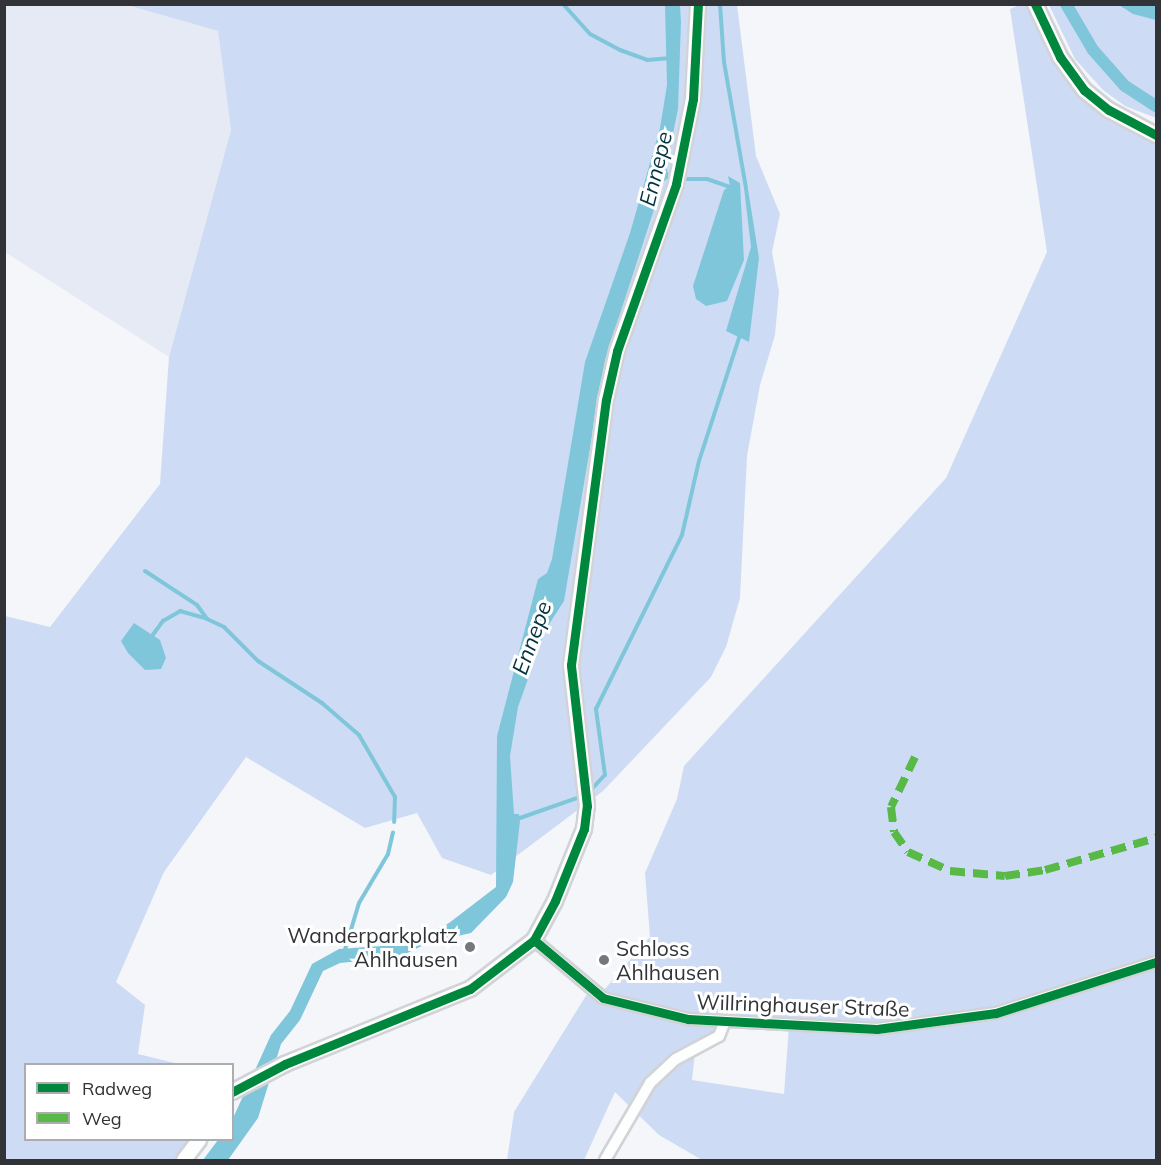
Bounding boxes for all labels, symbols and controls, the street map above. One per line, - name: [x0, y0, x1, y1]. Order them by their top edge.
- water label: Ennepe: [634, 129, 678, 209]
- water label: Ennepe: [507, 598, 557, 678]
- place label: Wanderparkplatz Ahlhausen: [287, 922, 458, 972]
- place label: Schloss Ahlhausen: [616, 935, 720, 985]
- marker: Wanderparkplatz Ahlhausen: [463, 940, 477, 954]
- marker: Schloss Ahlhausen: [597, 953, 611, 967]
- street label: Willringhauser Straße: [696, 989, 910, 1021]
- legend: [24, 1063, 234, 1141]
- text: Radweg: [82, 1077, 152, 1100]
- text: Weg: [82, 1107, 122, 1130]

